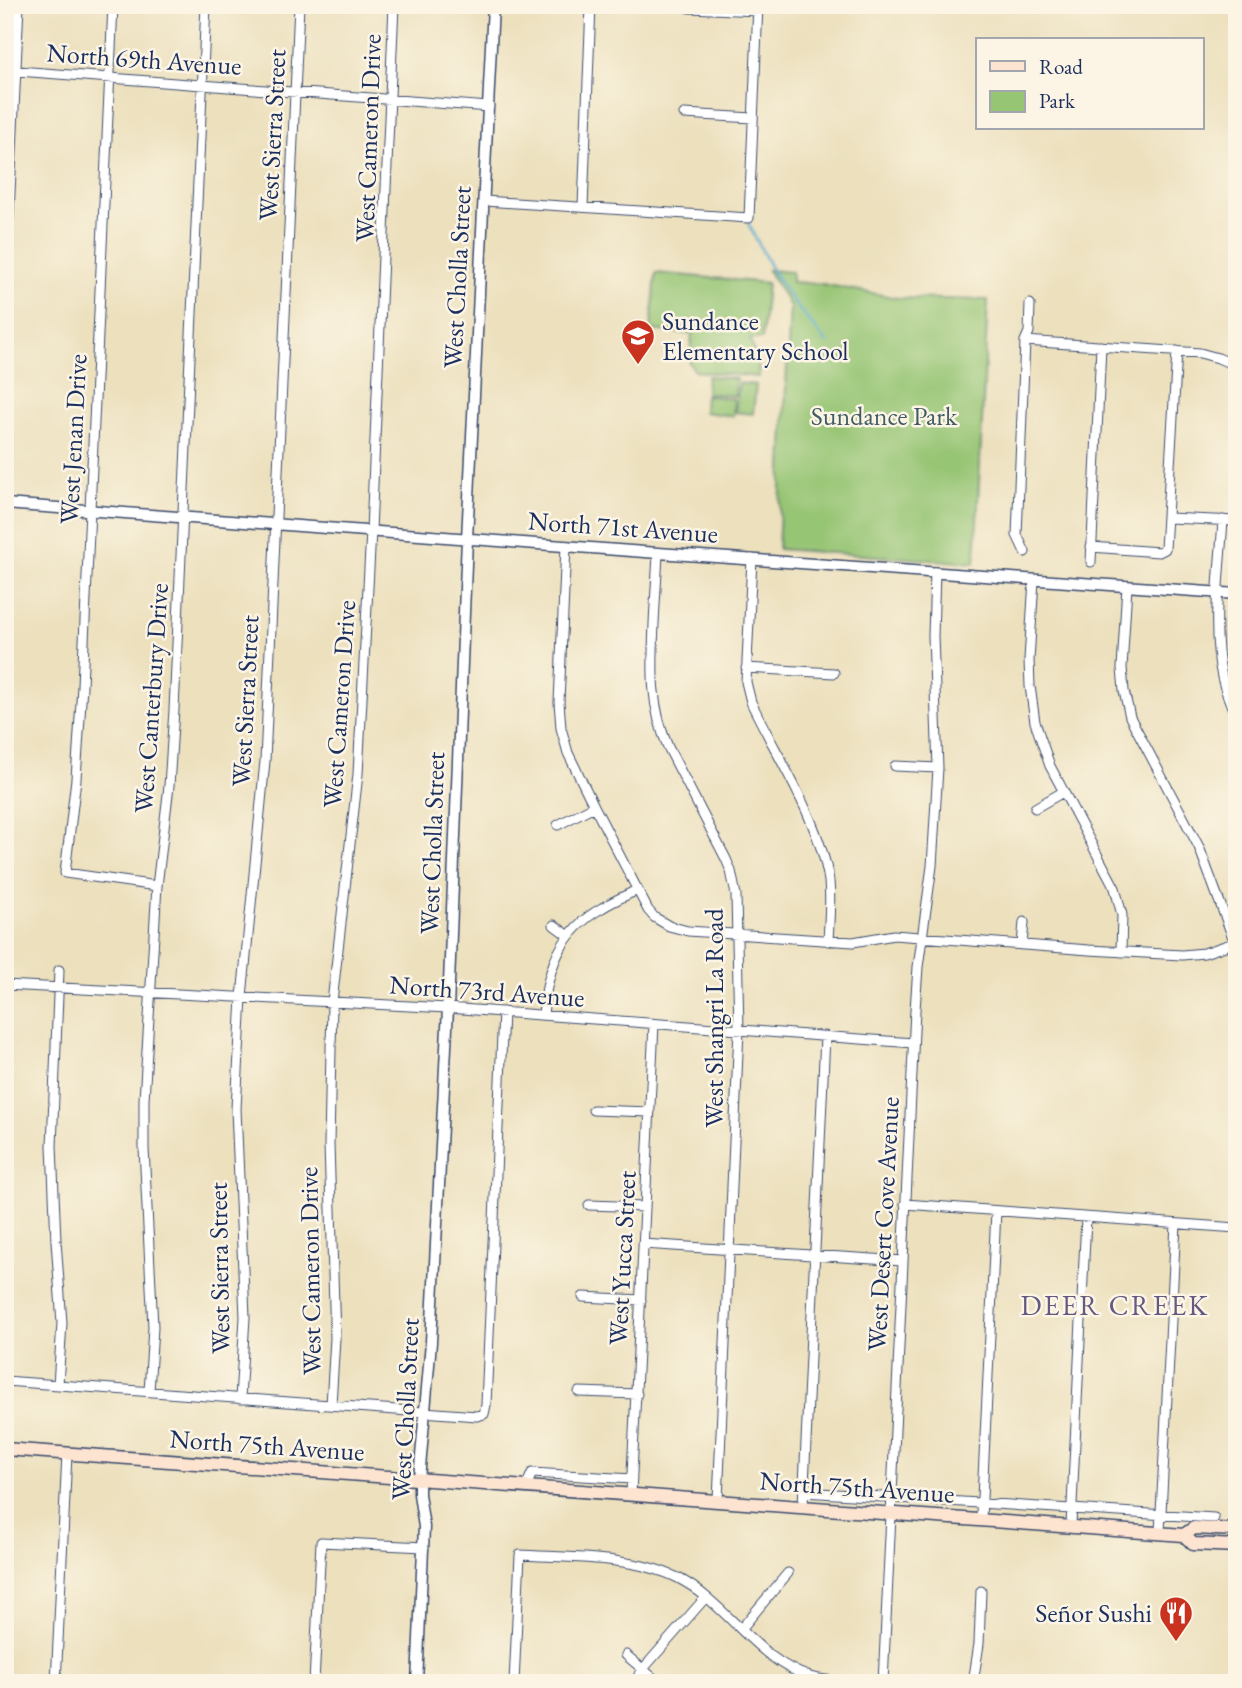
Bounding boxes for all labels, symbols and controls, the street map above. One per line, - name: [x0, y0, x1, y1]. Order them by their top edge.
- street label: West Cameron Drive: [347, 33, 389, 243]
- street label: North 69th Avenue: [45, 35, 243, 83]
- legend: [976, 38, 1204, 130]
- street label: West Sierra Street: [251, 48, 293, 222]
- text: Road: [1039, 53, 1083, 80]
- text: Park: [1039, 87, 1076, 114]
- street label: West Cholla Street: [435, 185, 479, 369]
- place label: Sundance Elementary School: [662, 304, 849, 368]
- school or university icon: Sundance Elementary School: [619, 317, 657, 366]
- street label: West Jenan Drive: [52, 353, 94, 525]
- park label: Sundance Park: [811, 399, 958, 433]
- street label: North 71st Avenue: [527, 503, 719, 551]
- street label: West Canterbury Drive: [126, 582, 176, 814]
- street label: West Cameron Drive: [315, 599, 363, 809]
- street label: West Sierra Street: [224, 614, 266, 788]
- street label: West Cholla Street: [412, 751, 452, 935]
- street label: West Shangri La Road: [697, 907, 731, 1128]
- street label: North 73rd Avenue: [388, 967, 586, 1015]
- street label: West Desert Cove Avenue: [859, 1096, 907, 1352]
- street label: West Cameron Drive: [291, 1167, 329, 1375]
- street label: West Yucca Street: [600, 1170, 644, 1346]
- street label: West Sierra Street: [201, 1182, 237, 1354]
- district label: DEER CREEK: [1021, 1287, 1209, 1323]
- street label: West Cholla Street: [383, 1317, 427, 1501]
- street label: North 75th Avenue: [168, 1421, 366, 1469]
- street label: North 75th Avenue: [758, 1463, 956, 1511]
- restaurant icon: Señor Sushi: [1157, 1594, 1195, 1643]
- place label: Señor Sushi: [1035, 1596, 1152, 1630]

